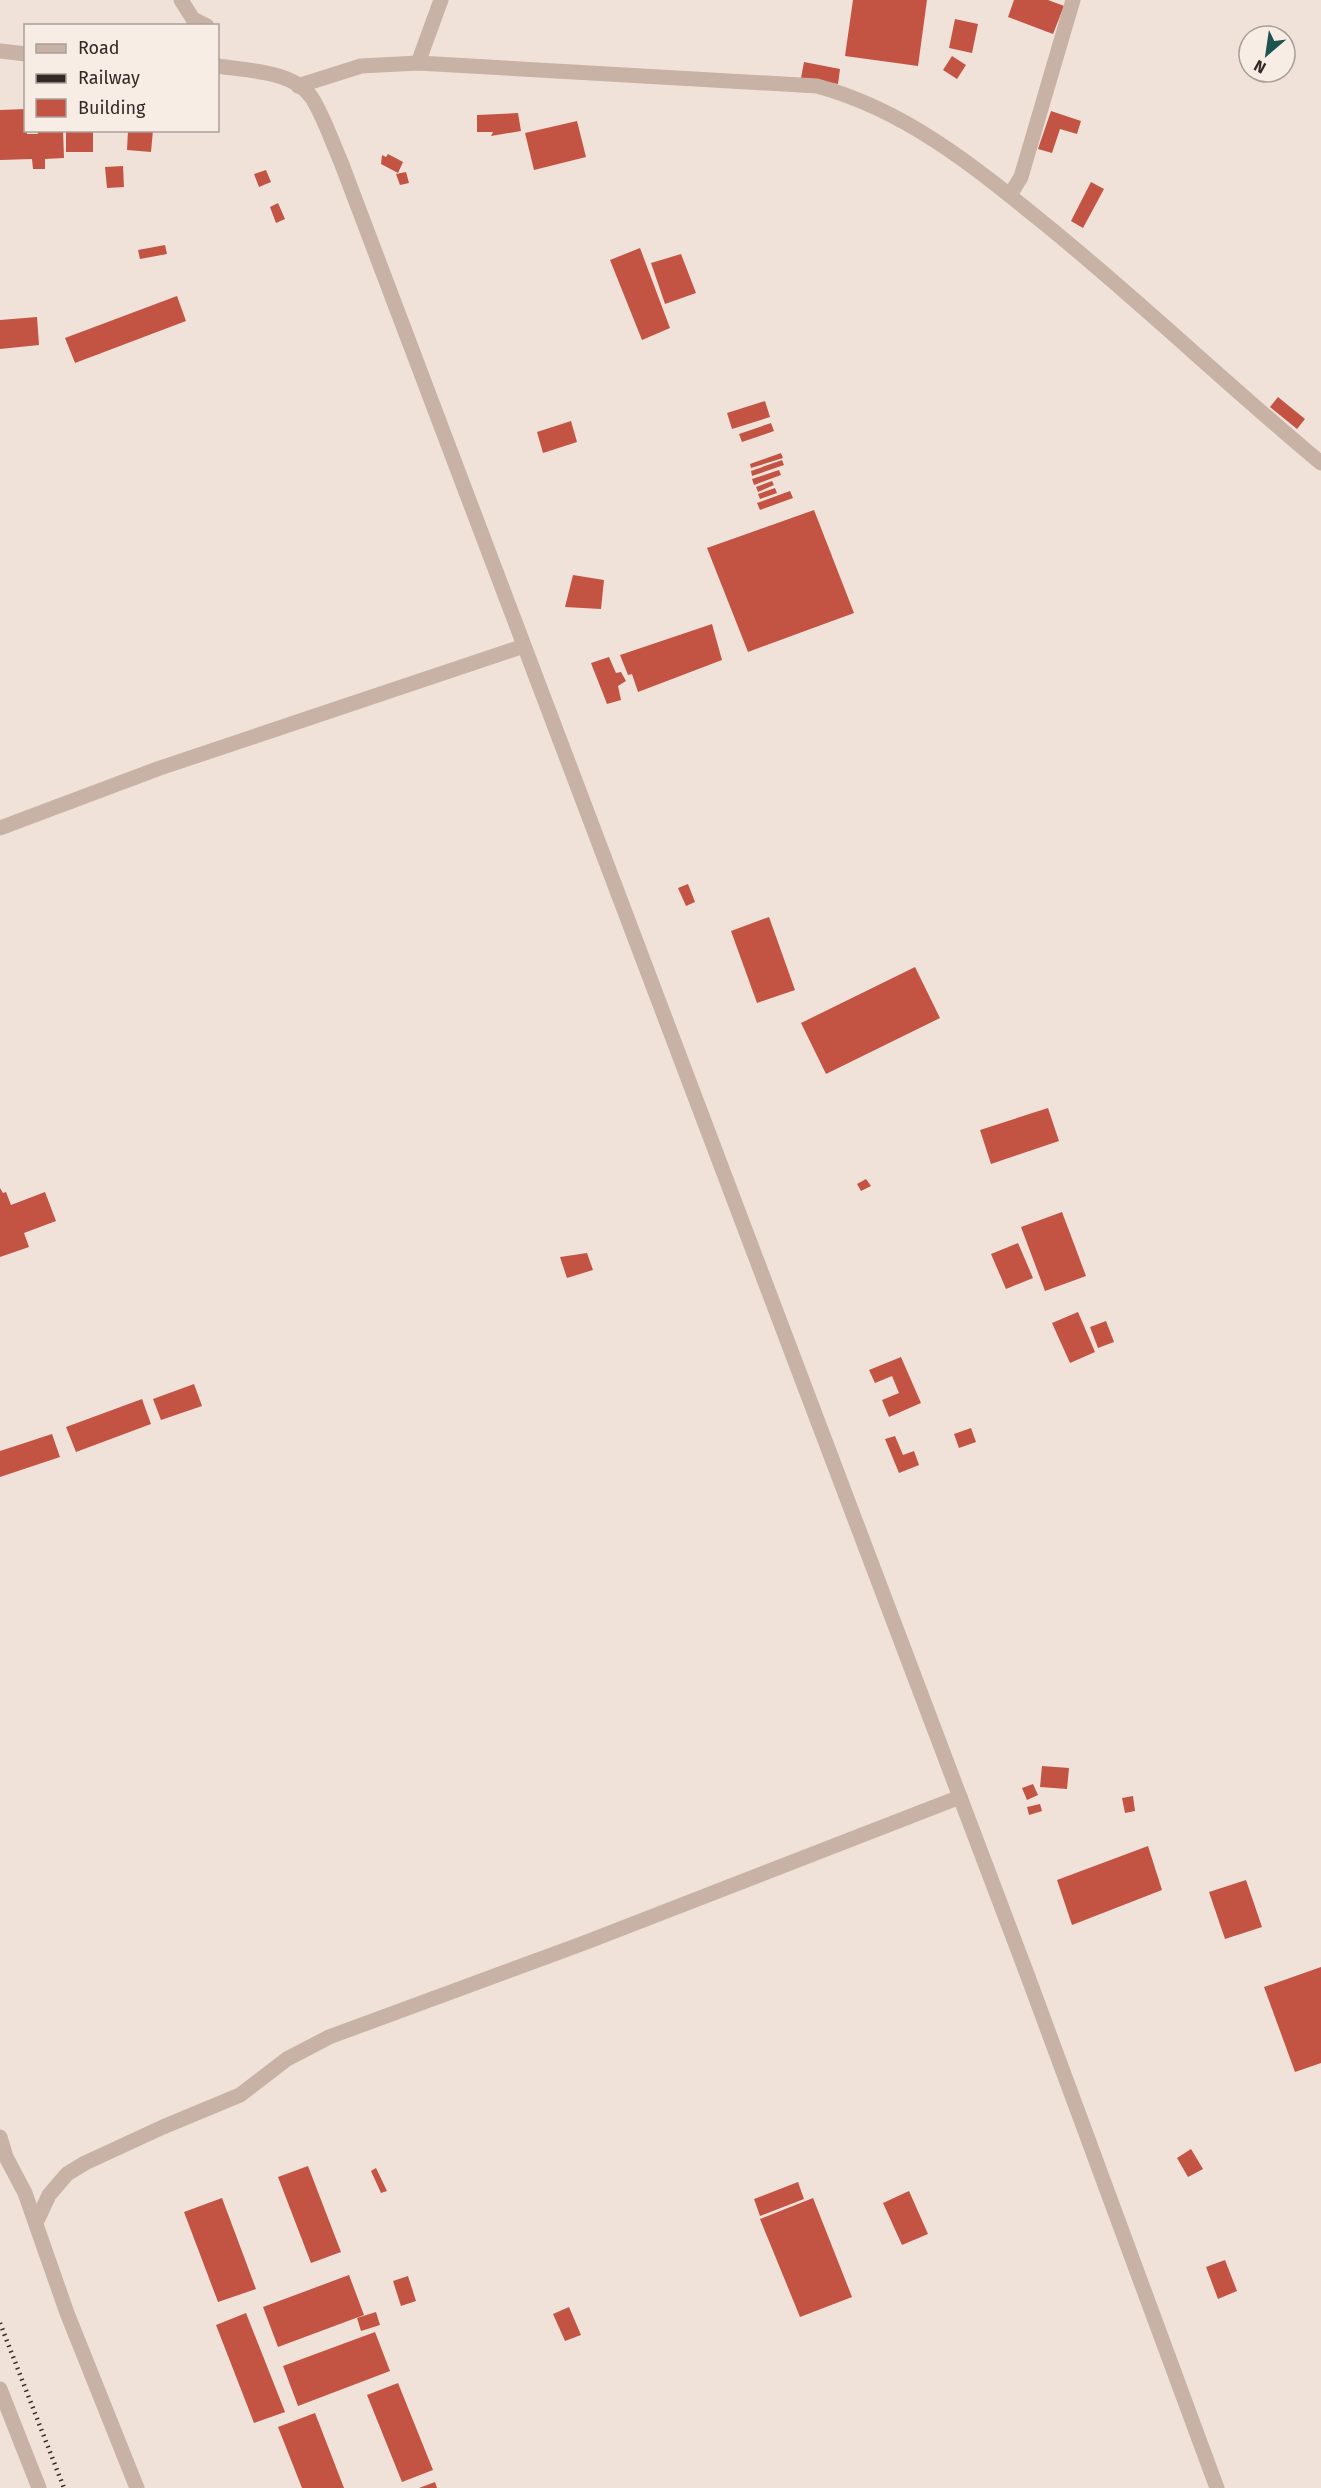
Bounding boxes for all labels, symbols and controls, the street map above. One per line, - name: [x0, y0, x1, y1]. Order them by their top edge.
- legend: [24, 24, 219, 132]
- north arrow: [1237, 24, 1297, 84]
- text: Road: [78, 37, 120, 59]
- text: N: [1251, 56, 1269, 78]
- text: Railway: [78, 67, 140, 89]
- text: Building: [78, 97, 146, 119]

